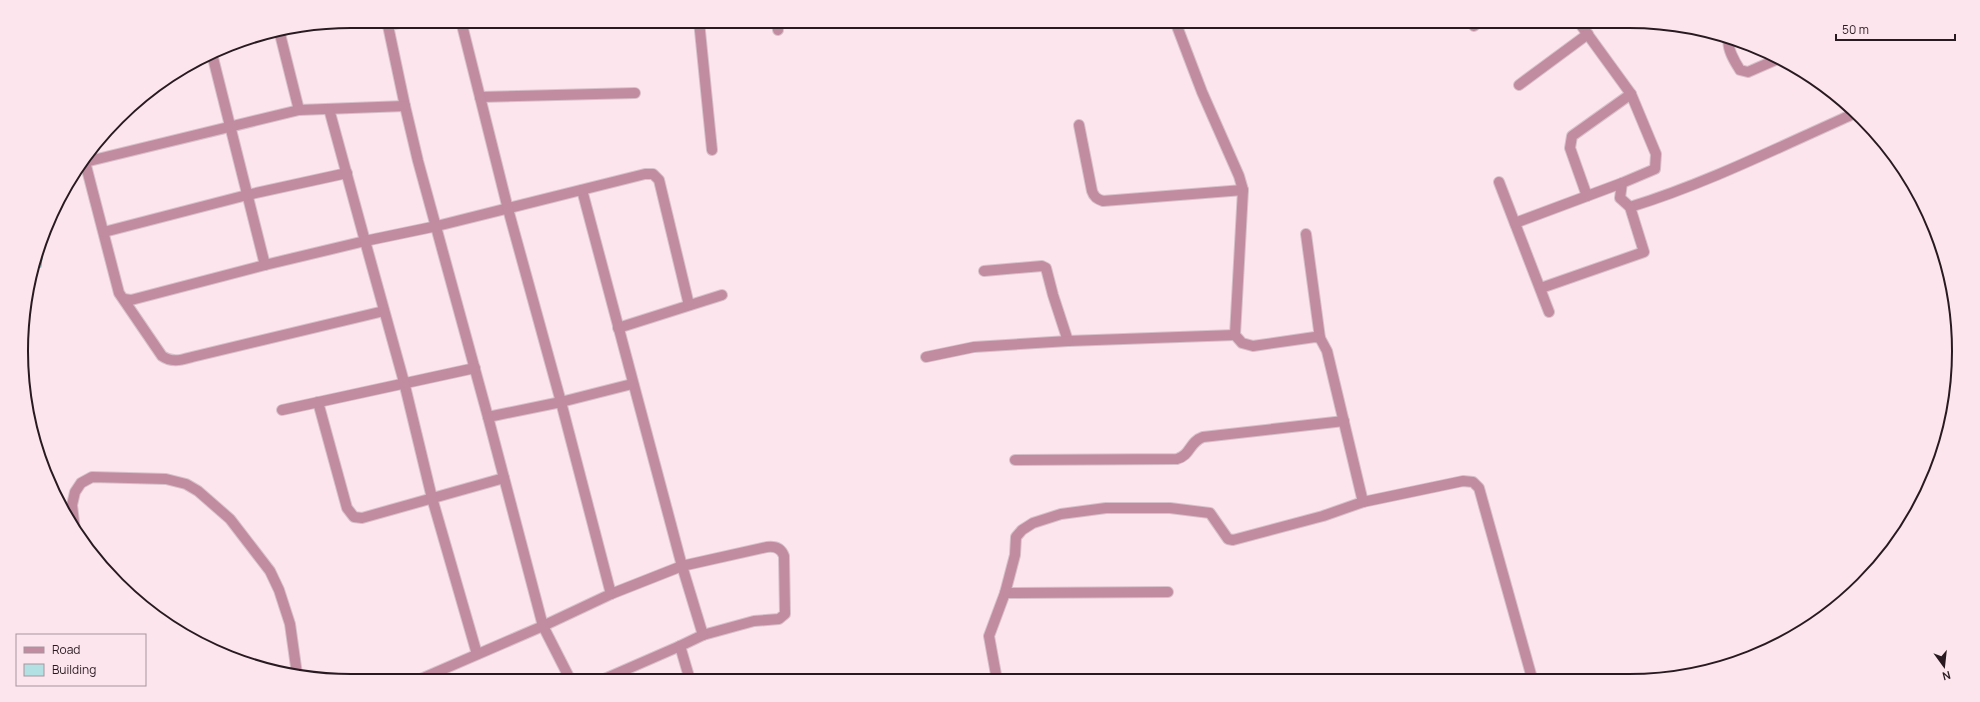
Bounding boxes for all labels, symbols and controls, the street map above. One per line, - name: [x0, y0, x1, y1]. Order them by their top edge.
- scale bar: [1836, 16, 1955, 42]
- text: 50 m: [1842, 21, 1869, 38]
- legend: [16, 634, 146, 686]
- text: Road: [52, 641, 80, 658]
- north arrow: [1924, 646, 1964, 686]
- text: Building: [52, 661, 96, 678]
- text: N: [1941, 668, 1952, 684]

